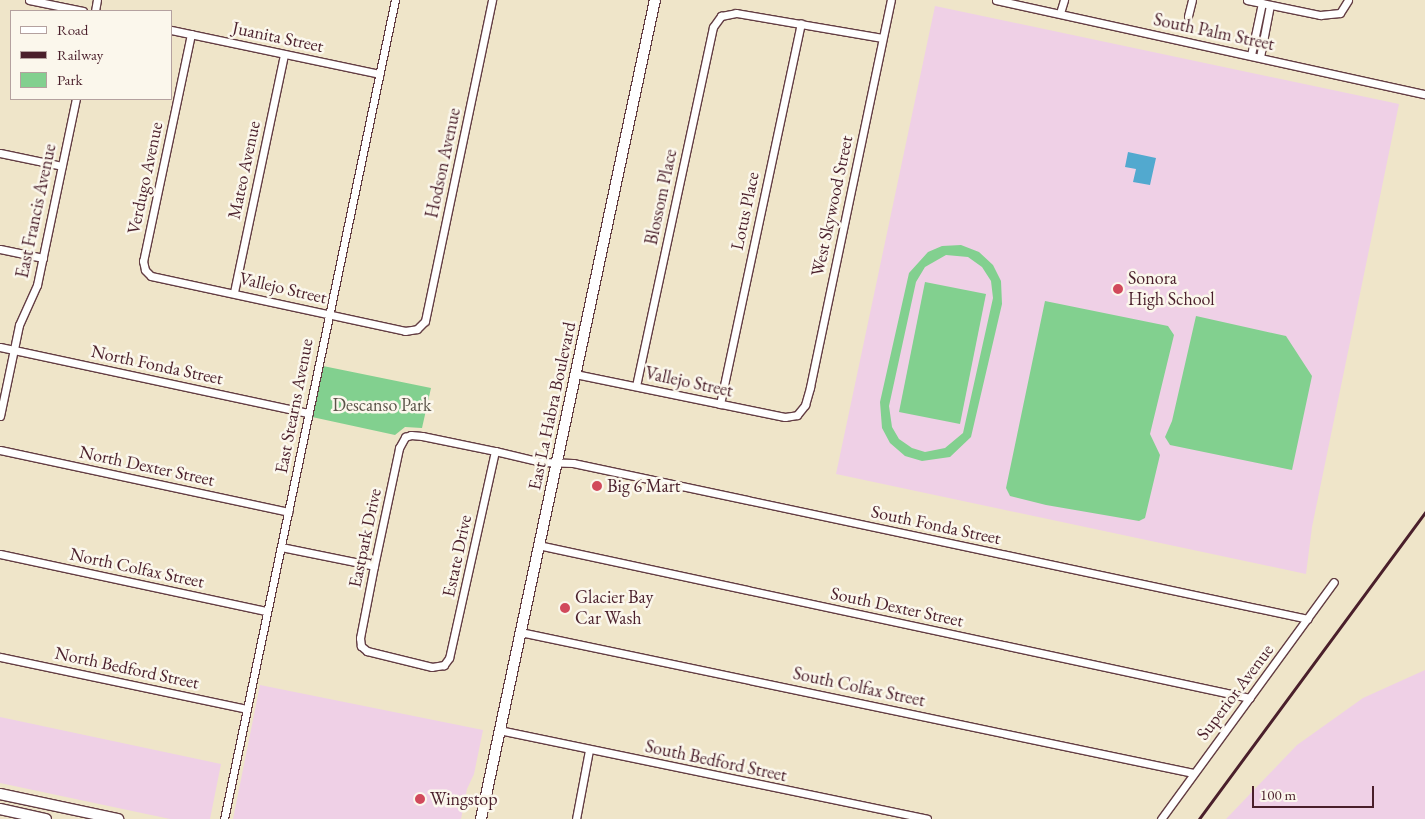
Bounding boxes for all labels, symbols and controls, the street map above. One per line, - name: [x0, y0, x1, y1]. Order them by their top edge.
- street label: South Palm Street: [1152, 9, 1276, 55]
- legend: [10, 10, 172, 100]
- street label: Juanita Street: [230, 17, 326, 57]
- text: Road: [57, 20, 88, 39]
- text: Railway: [57, 45, 103, 64]
- text: Park: [57, 70, 83, 89]
- street label: Hodson Avenue: [421, 106, 465, 220]
- street label: Mateo Avenue: [223, 119, 265, 221]
- street label: Verdugo Avenue: [123, 120, 167, 236]
- street label: West Skywood Street: [807, 134, 857, 278]
- street label: East Francis Avenue: [11, 142, 61, 280]
- street label: Blossom Place: [640, 147, 682, 247]
- street label: Lotus Place: [726, 170, 764, 252]
- street label: Vallejo Street: [237, 267, 329, 309]
- place label: Sonora High School: [1128, 268, 1215, 310]
- marker: Sonora High School: [1112, 283, 1124, 295]
- street label: East La Habra Boulevard: [524, 320, 580, 492]
- street label: East Stearns Avenue: [270, 337, 318, 475]
- street label: North Fonda Street: [89, 340, 225, 390]
- street label: Vallejo Street: [643, 362, 735, 402]
- park label: Descanso Park: [332, 394, 432, 416]
- street label: North Dexter Street: [77, 441, 217, 491]
- place label: Big 6 Mart: [607, 475, 680, 497]
- marker: Big 6 Mart: [591, 480, 603, 492]
- street label: Eastpark Drive: [344, 486, 386, 590]
- street label: South Fonda Street: [869, 501, 1003, 549]
- street label: Estate Drive: [438, 513, 476, 599]
- street label: North Colfax Street: [68, 543, 206, 593]
- street label: South Dexter Street: [829, 582, 965, 632]
- place label: Glacier Bay Car Wash: [575, 587, 653, 630]
- marker: Glacier Bay Car Wash: [559, 602, 571, 614]
- street label: Superior Avenue: [1192, 640, 1278, 744]
- street label: North Bedford Street: [53, 642, 201, 694]
- street label: South Colfax Street: [791, 662, 927, 712]
- street label: South Bedford Street: [643, 735, 789, 787]
- scale bar: [1255, 776, 1378, 808]
- text: 100 m: [1260, 785, 1296, 804]
- place label: Wingstop: [430, 788, 498, 810]
- marker: Wingstop: [414, 793, 426, 805]

